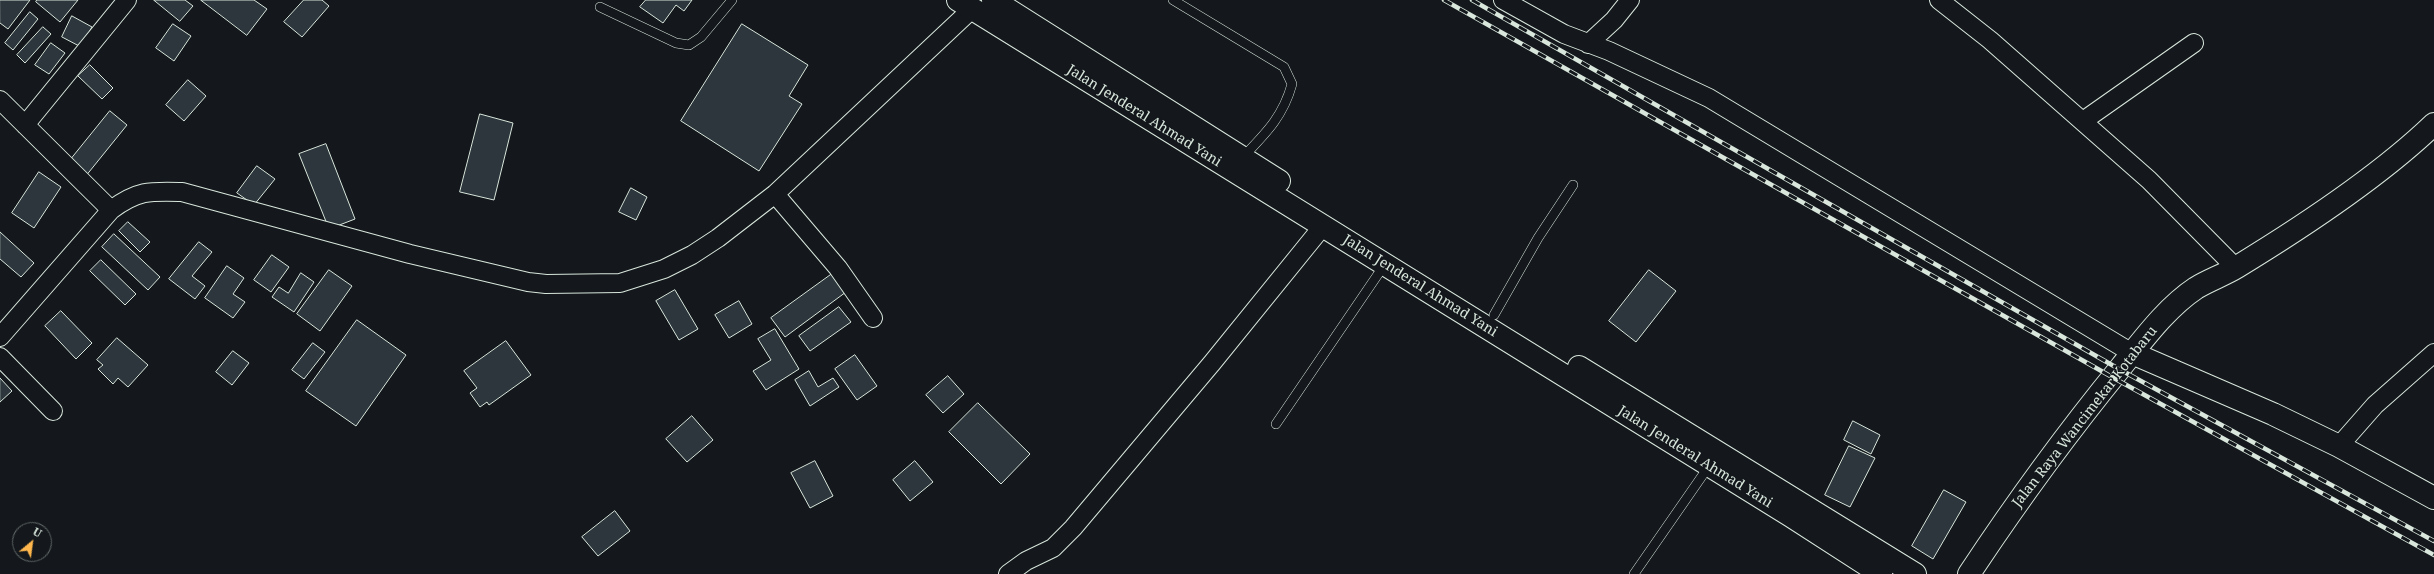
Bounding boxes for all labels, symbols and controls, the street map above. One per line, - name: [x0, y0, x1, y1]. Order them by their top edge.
- street label: Jalan Jenderal Ahmad Yani: [1064, 61, 1224, 171]
- street label: Jalan Jenderal Ahmad Yani: [1340, 231, 1500, 341]
- street label: Jalan Raya Wancimekar Kotabaru: [2009, 323, 2161, 511]
- street label: Jalan Jenderal Ahmad Yani: [1615, 402, 1775, 512]
- north arrow: [12, 522, 52, 562]
- text: U: [30, 523, 45, 540]

